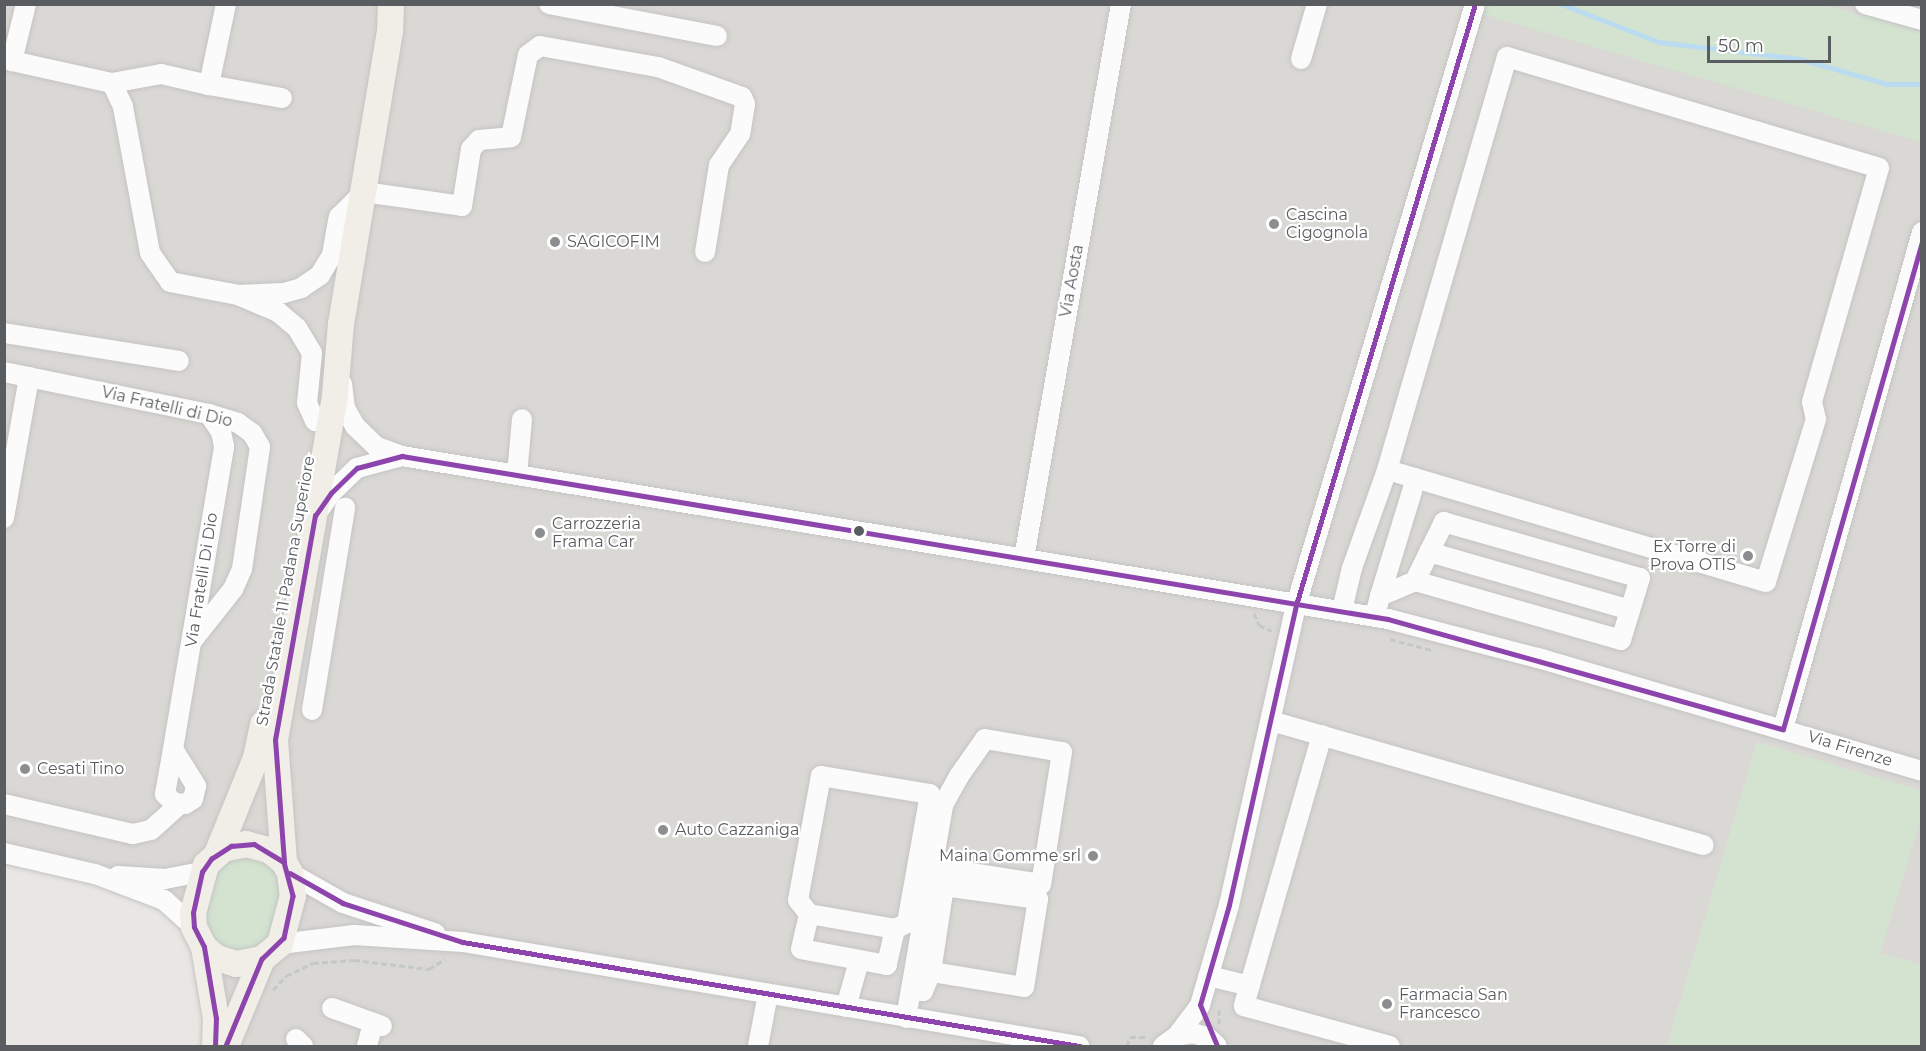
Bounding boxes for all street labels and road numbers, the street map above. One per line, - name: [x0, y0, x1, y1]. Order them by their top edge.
- street label: Via Aosta: [1056, 243, 1088, 319]
- street label: Via Fratelli di Dio: [100, 383, 234, 431]
- street label: Strada Statale 11 Padana Superiore: [253, 454, 319, 728]
- street label: Via Fratelli Di Dio: [182, 511, 222, 649]
- street label: Via Firenze: [1805, 727, 1895, 771]

